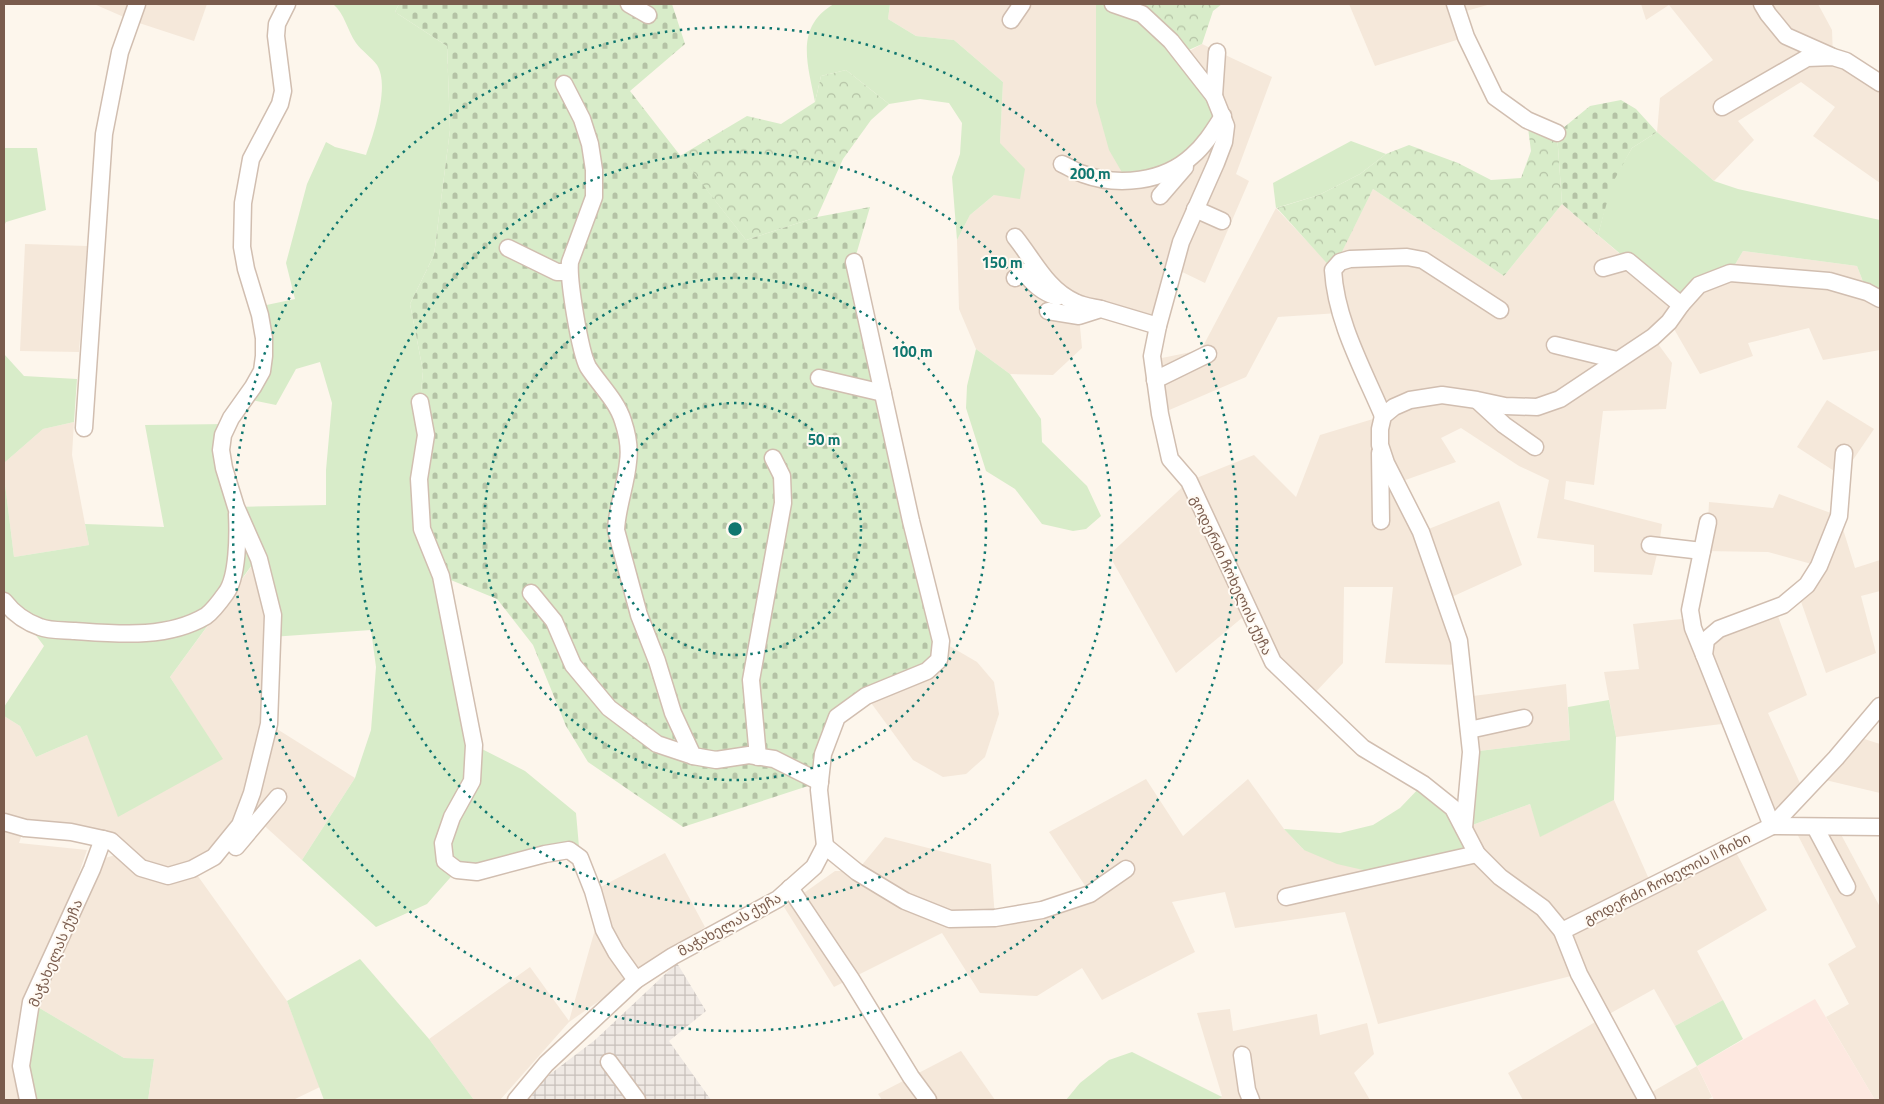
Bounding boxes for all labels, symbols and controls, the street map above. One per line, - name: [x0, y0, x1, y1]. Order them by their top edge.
- text: 200 m: [1069, 162, 1111, 185]
- text: 150 m: [981, 251, 1023, 274]
- text: 100 m: [891, 340, 933, 363]
- text: 50 m: [808, 428, 840, 451]
- street label: გოდერძი ჩოხელის ქუჩა: [1186, 492, 1278, 658]
- centre of rings: [726, 520, 744, 538]
- street label: გოდერძი ჩოხელის II ჩიხი: [1580, 827, 1754, 929]
- street label: მაჭახელას ქუჩა: [673, 887, 785, 961]
- street label: მაჭახელას ქუჩა: [23, 896, 87, 1010]

